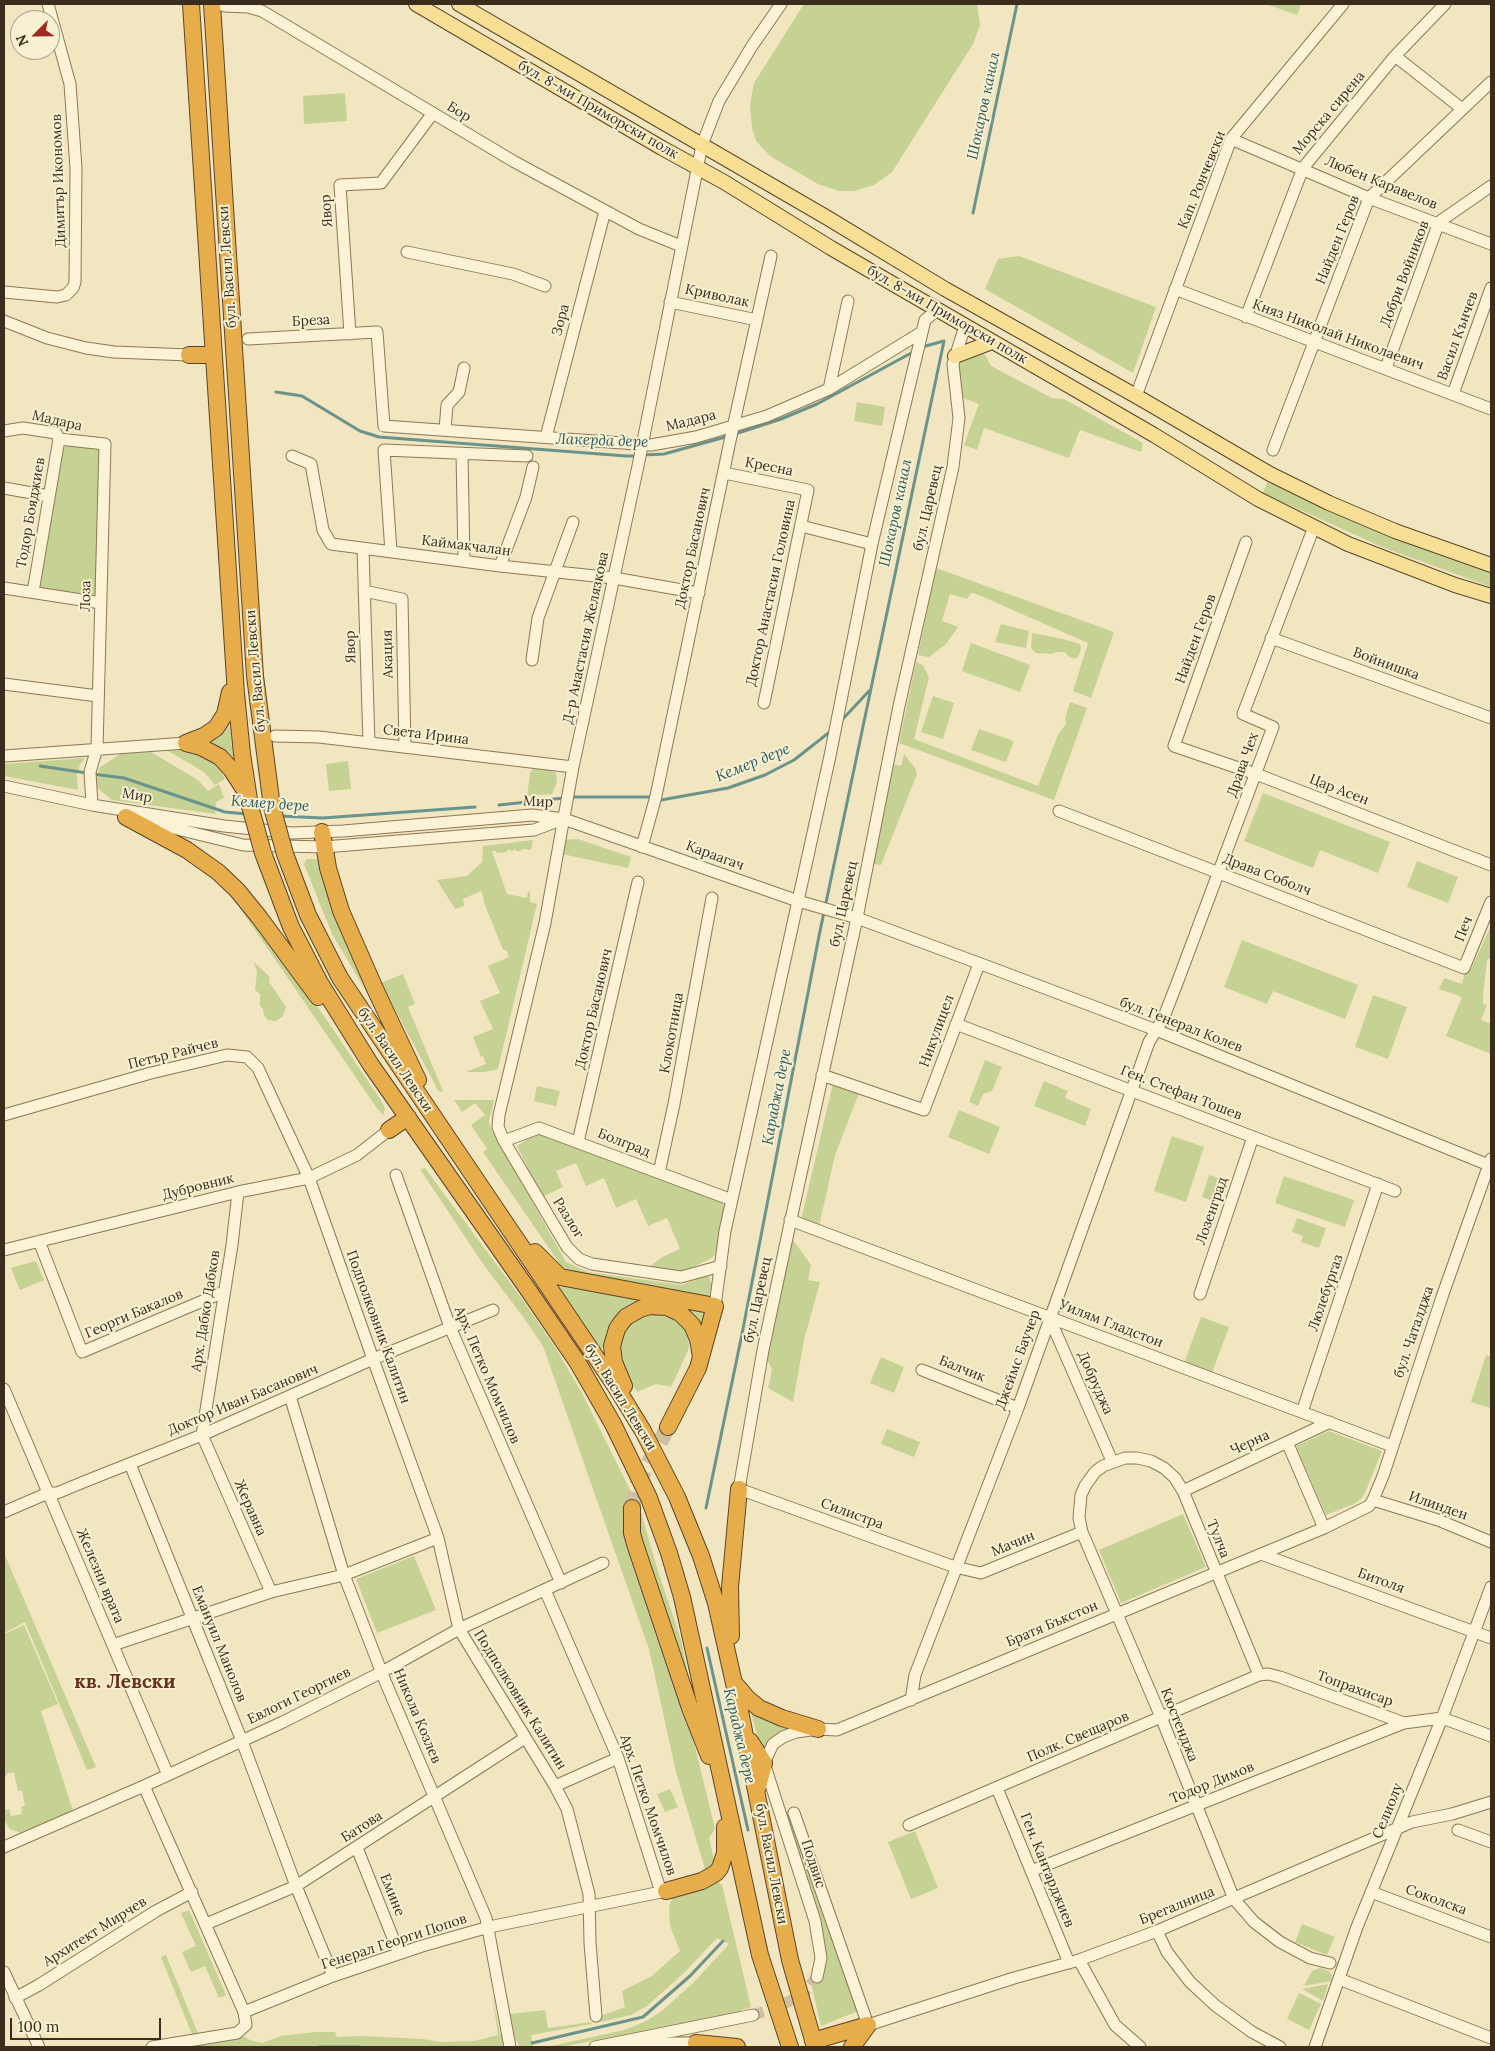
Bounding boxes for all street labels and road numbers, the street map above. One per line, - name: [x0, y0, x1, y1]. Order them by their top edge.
- street label: бул. 8-ми Приморски полк: [515, 57, 681, 163]
- street label: Морска сирена: [1289, 68, 1369, 158]
- street label: Бор: [444, 98, 474, 126]
- street label: Димитър Икономов: [48, 114, 70, 248]
- street label: Кап. Рончевски: [1175, 128, 1229, 232]
- street label: Любен Каравелов: [1322, 153, 1440, 213]
- street label: Найден Геров: [1313, 193, 1363, 287]
- street label: Явор: [317, 194, 337, 228]
- street label: бул. Васил Левски: [215, 205, 241, 329]
- street label: Добри Войников: [1377, 219, 1433, 329]
- street label: бул. 8-ми Приморски полк: [864, 262, 1030, 368]
- street label: Криволак: [683, 281, 751, 311]
- street label: Васил Кънчев: [1434, 289, 1482, 383]
- street label: Княз Николай Николаевич: [1250, 296, 1426, 374]
- street label: Зора: [549, 302, 573, 338]
- street label: Бреза: [291, 312, 331, 330]
- street label: Мадара: [30, 407, 84, 435]
- street label: Мадара: [664, 407, 718, 435]
- street label: Кресна: [743, 454, 795, 480]
- street label: Тодор Бояджиев: [13, 456, 49, 570]
- street label: бул. Царевец: [910, 464, 946, 552]
- street label: Доктор Басанович: [672, 486, 714, 610]
- street label: Доктор Анастасия Головина: [743, 498, 799, 688]
- street label: Каймакчалан: [420, 532, 512, 560]
- street label: Д-р Анастасия Желязкова: [560, 550, 612, 726]
- street label: Лоза: [77, 580, 95, 612]
- street label: Найден Геров: [1172, 592, 1220, 686]
- street label: бул. Васил Левски: [242, 609, 270, 733]
- street label: Явор: [342, 630, 360, 664]
- street label: Акация: [379, 630, 397, 678]
- street label: Войнишка: [1350, 644, 1422, 684]
- street label: Света Ирина: [382, 721, 470, 749]
- street label: Драва Чех: [1223, 730, 1263, 800]
- street label: Цар Асен: [1307, 771, 1371, 809]
- street label: Мир: [121, 785, 153, 807]
- street label: Мир: [523, 793, 553, 811]
- street label: Караагач: [684, 838, 746, 874]
- street label: Драва Соболч: [1220, 850, 1314, 900]
- street label: бул. Царевец: [827, 859, 861, 949]
- street label: Печ: [1451, 914, 1477, 944]
- street label: Доктор Басанович: [572, 947, 616, 1071]
- street label: Клокотница: [657, 991, 687, 1075]
- street label: Никулицел: [916, 992, 958, 1070]
- street label: бул. Генерал Колев: [1117, 994, 1245, 1056]
- street label: бул. Васил Левски: [354, 1005, 436, 1115]
- street label: Петър Райчев: [126, 1035, 220, 1073]
- street label: Ген. Стефан Тошев: [1118, 1062, 1244, 1124]
- street label: Болград: [595, 1125, 653, 1161]
- street label: Дубровник: [160, 1170, 236, 1204]
- street label: Лозенград: [1193, 1175, 1231, 1247]
- street label: Разлог: [549, 1195, 587, 1241]
- street label: Подполковник Калитин: [342, 1248, 414, 1406]
- street label: Арх. Дабко Дабков: [188, 1249, 224, 1373]
- street label: Люлебургаз: [1305, 1252, 1347, 1334]
- street label: бул. Царевец: [741, 1255, 775, 1345]
- street label: бул. Чаталджа: [1390, 1284, 1438, 1380]
- street label: Георги Бакалов: [82, 1286, 186, 1342]
- street label: Уилям Гладстон: [1057, 1296, 1165, 1352]
- street label: Арх. Петко Момчилов: [450, 1304, 524, 1446]
- street label: Джеймс Баучер: [992, 1308, 1044, 1412]
- street label: бул. Васил Левски: [580, 1341, 660, 1453]
- street label: Добруджа: [1074, 1349, 1116, 1417]
- street label: Балчик: [936, 1352, 988, 1386]
- street label: Доктор Иван Басанович: [165, 1361, 321, 1439]
- street label: Черна: [1228, 1427, 1272, 1459]
- street label: Жеравна: [230, 1477, 270, 1539]
- street label: Илинден: [1406, 1488, 1470, 1524]
- street label: Силистра: [818, 1495, 886, 1533]
- street label: Тулча: [1203, 1517, 1233, 1561]
- street label: Железни врата: [72, 1526, 128, 1626]
- street label: Мачин: [989, 1527, 1037, 1561]
- street label: Битоля: [1355, 1565, 1407, 1597]
- street label: Емануил Манолов: [188, 1583, 250, 1705]
- street label: Братя Бъкстон: [1004, 1597, 1100, 1651]
- street label: Подполковник Калитин: [470, 1627, 570, 1773]
- street label: Евлоги Георгиев: [245, 1664, 353, 1728]
- street label: Никола Козлев: [389, 1666, 445, 1766]
- street label: Топрахисар: [1315, 1667, 1395, 1711]
- street label: Кюстенджа: [1157, 1686, 1201, 1764]
- street label: Полк. Свещаров: [1025, 1708, 1131, 1766]
- street label: Арх. Петко Момчилов: [616, 1733, 680, 1877]
- street label: Тодор Димов: [1167, 1758, 1257, 1808]
- street label: Селиолу: [1369, 1781, 1407, 1841]
- street label: бул. Васил Левски: [751, 1802, 791, 1926]
- street label: Батова: [338, 1808, 386, 1846]
- street label: Ген. Кантарджиев: [1016, 1810, 1078, 1930]
- street label: Подвис: [797, 1837, 829, 1891]
- street label: Емине: [376, 1871, 408, 1919]
- street label: Соколска: [1403, 1881, 1469, 1919]
- street label: Брегалница: [1137, 1883, 1217, 1929]
- street label: Архитект Мирчев: [40, 1893, 150, 1971]
- street label: Генерал Георги Попов: [319, 1911, 469, 1973]

